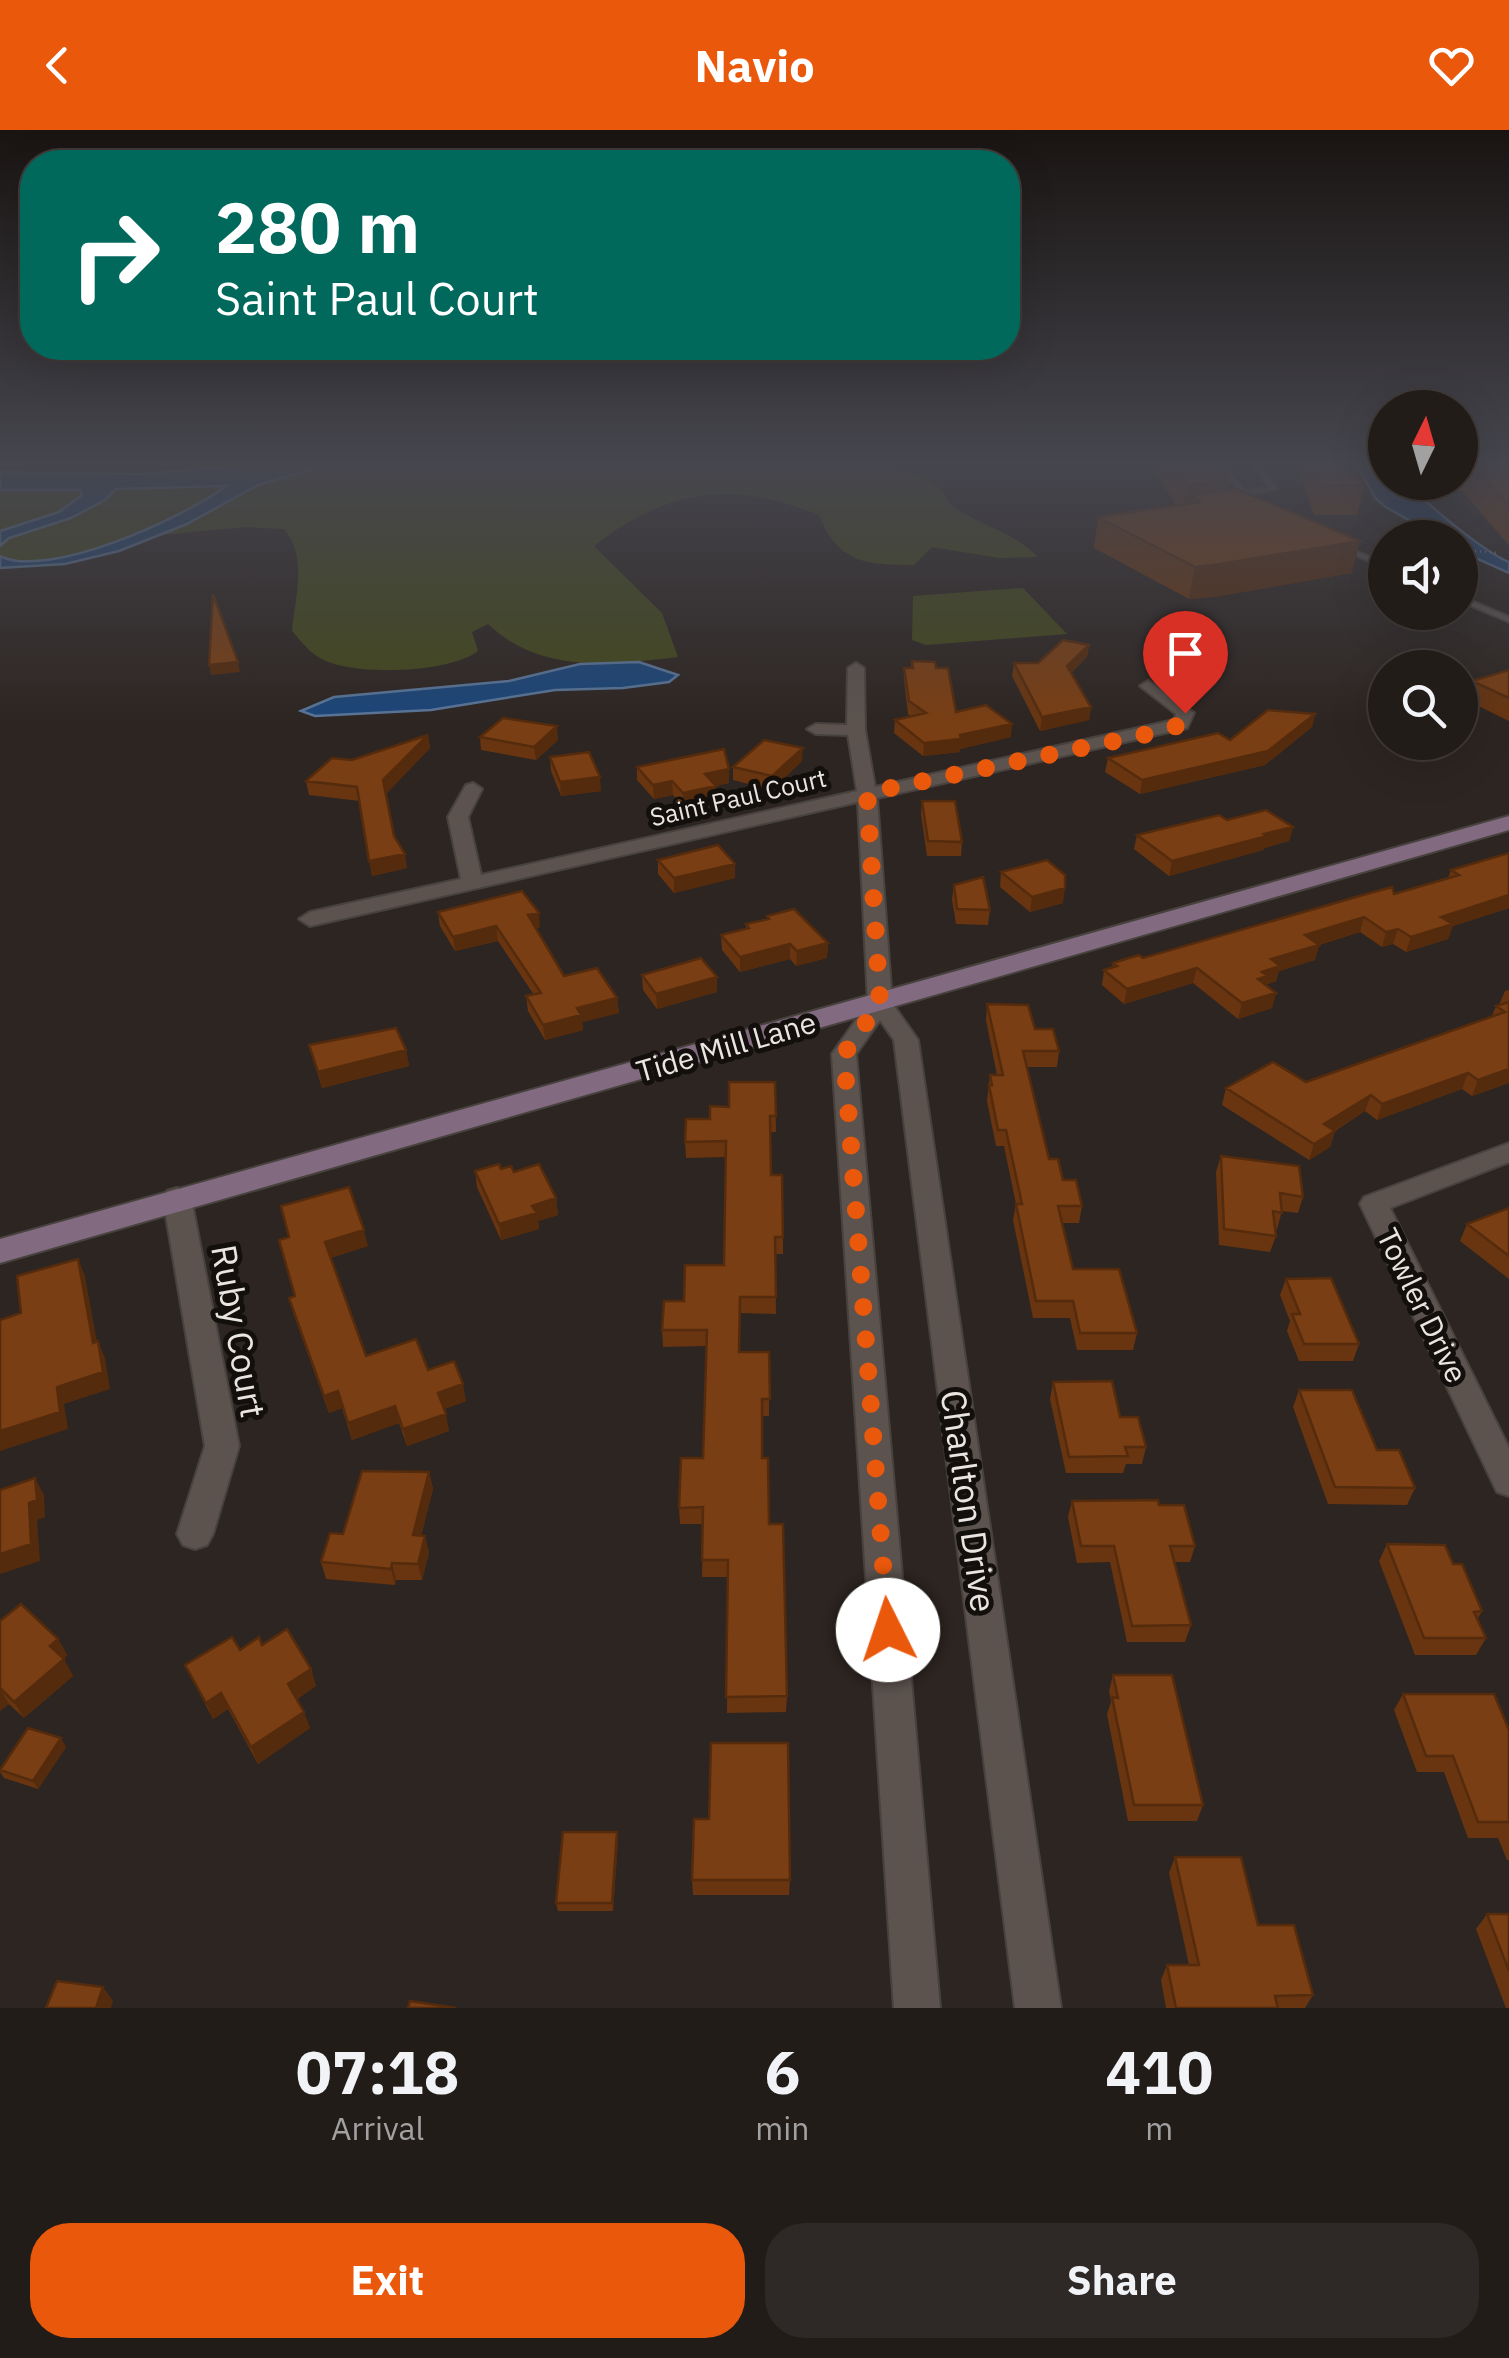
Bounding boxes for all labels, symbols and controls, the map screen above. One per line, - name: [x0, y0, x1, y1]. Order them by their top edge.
- text: Navio: [694, 36, 815, 94]
- icon: back: [30, 38, 85, 93]
- icon: heart: [1424, 38, 1479, 93]
- text: 280 m: [215, 181, 420, 272]
- icon: right: [50, 190, 180, 320]
- text: Saint Paul Court: [215, 269, 539, 327]
- north arrow: [1368, 390, 1478, 500]
- map controls: [1368, 390, 1478, 760]
- button: sound: [1368, 520, 1478, 630]
- pin: [1143, 611, 1228, 714]
- icon: arrive: [1158, 626, 1213, 681]
- button: search: [1368, 650, 1478, 760]
- street label: Saint Paul Court: [647, 761, 829, 833]
- street label: Tide Mill Lane: [632, 1002, 820, 1090]
- street label: Towler Drive: [1369, 1221, 1477, 1389]
- street label: Ruby Court: [201, 1241, 277, 1421]
- street label: Charlton Drive: [931, 1387, 1007, 1615]
- position arrow: [836, 1578, 940, 1682]
- text: 07:18: [296, 2032, 460, 2111]
- text: 6: [764, 2032, 800, 2111]
- text: 410: [1105, 2032, 1213, 2111]
- text: Arrival: [331, 2107, 424, 2149]
- text: min: [755, 2107, 809, 2149]
- text: m: [1145, 2107, 1173, 2149]
- button: Exit: [30, 2223, 745, 2338]
- button: Share: [765, 2223, 1479, 2338]

